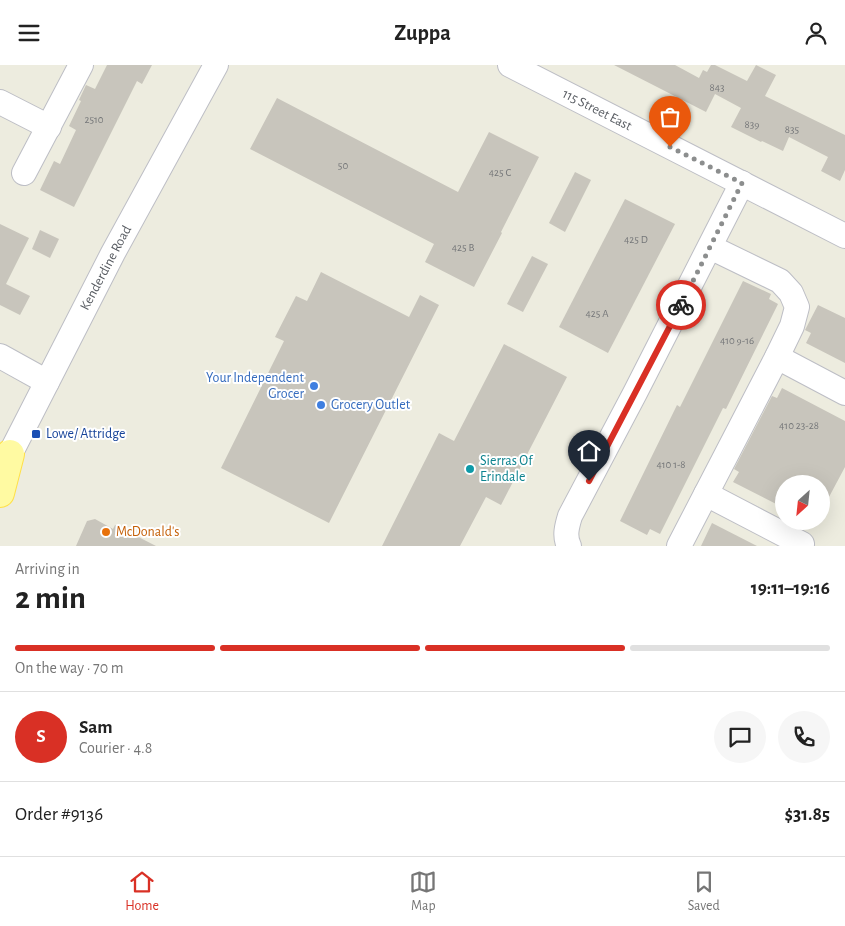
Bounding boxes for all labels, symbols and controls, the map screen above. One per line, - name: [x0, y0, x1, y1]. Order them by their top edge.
- icon: menu: [15, 19, 43, 47]
- icon: person: [802, 19, 830, 47]
- text: Zuppa: [394, 22, 451, 44]
- house number: 843: [709, 82, 725, 93]
- street label: 115 Street East: [560, 87, 634, 134]
- pin: [649, 96, 691, 147]
- icon: bag: [656, 103, 684, 131]
- house number: 2510: [84, 114, 104, 125]
- house number: 839: [745, 119, 759, 130]
- house number: 835: [785, 124, 800, 135]
- house number: 50: [338, 160, 348, 171]
- house number: 425 C: [489, 167, 511, 178]
- street label: Kenderdine Road: [78, 223, 134, 313]
- house number: 425 D: [624, 234, 648, 245]
- house number: 425 B: [452, 242, 474, 253]
- courier: [656, 280, 706, 330]
- icon: bike: [667, 291, 695, 319]
- house number: 425 A: [585, 308, 609, 319]
- house number: 410 9-16: [720, 335, 754, 346]
- place label: Your Independent Grocer: [206, 371, 305, 401]
- marker: Your Independent Grocer: [308, 380, 320, 392]
- place label: Grocery Outlet: [331, 398, 411, 412]
- marker: Grocery Outlet: [315, 399, 327, 411]
- house number: 410 23-28: [779, 420, 819, 431]
- place label: Lowe/ Attridge: [46, 427, 126, 441]
- marker: Lowe/ Attridge: [30, 428, 42, 440]
- pin: [568, 430, 610, 481]
- icon: home: [575, 437, 603, 465]
- place label: Sierras Of Erindale: [480, 454, 533, 484]
- house number: 410 1-8: [656, 459, 686, 470]
- marker: Sierras Of Erindale: [464, 463, 476, 475]
- north arrow: [775, 475, 830, 530]
- map controls: [775, 475, 830, 530]
- place label: McDonald's: [116, 525, 179, 539]
- marker: McDonald's: [100, 526, 112, 538]
- text: Arriving in: [15, 561, 80, 577]
- text: 19:11–19:16: [751, 579, 830, 598]
- text: 2 min: [15, 582, 86, 614]
- text: On the way · 70 m: [15, 660, 124, 676]
- button: chat: [714, 711, 766, 763]
- button: phone: [778, 711, 830, 763]
- text: Sam: [79, 718, 113, 737]
- text: S: [36, 727, 46, 746]
- text: Courier · 4.8: [79, 740, 152, 756]
- text: Order #9136: [15, 805, 103, 824]
- text: $31.85: [784, 805, 830, 824]
- tab: Home: [125, 868, 159, 915]
- tab: Map: [409, 868, 437, 915]
- tab: Saved: [688, 868, 720, 915]

